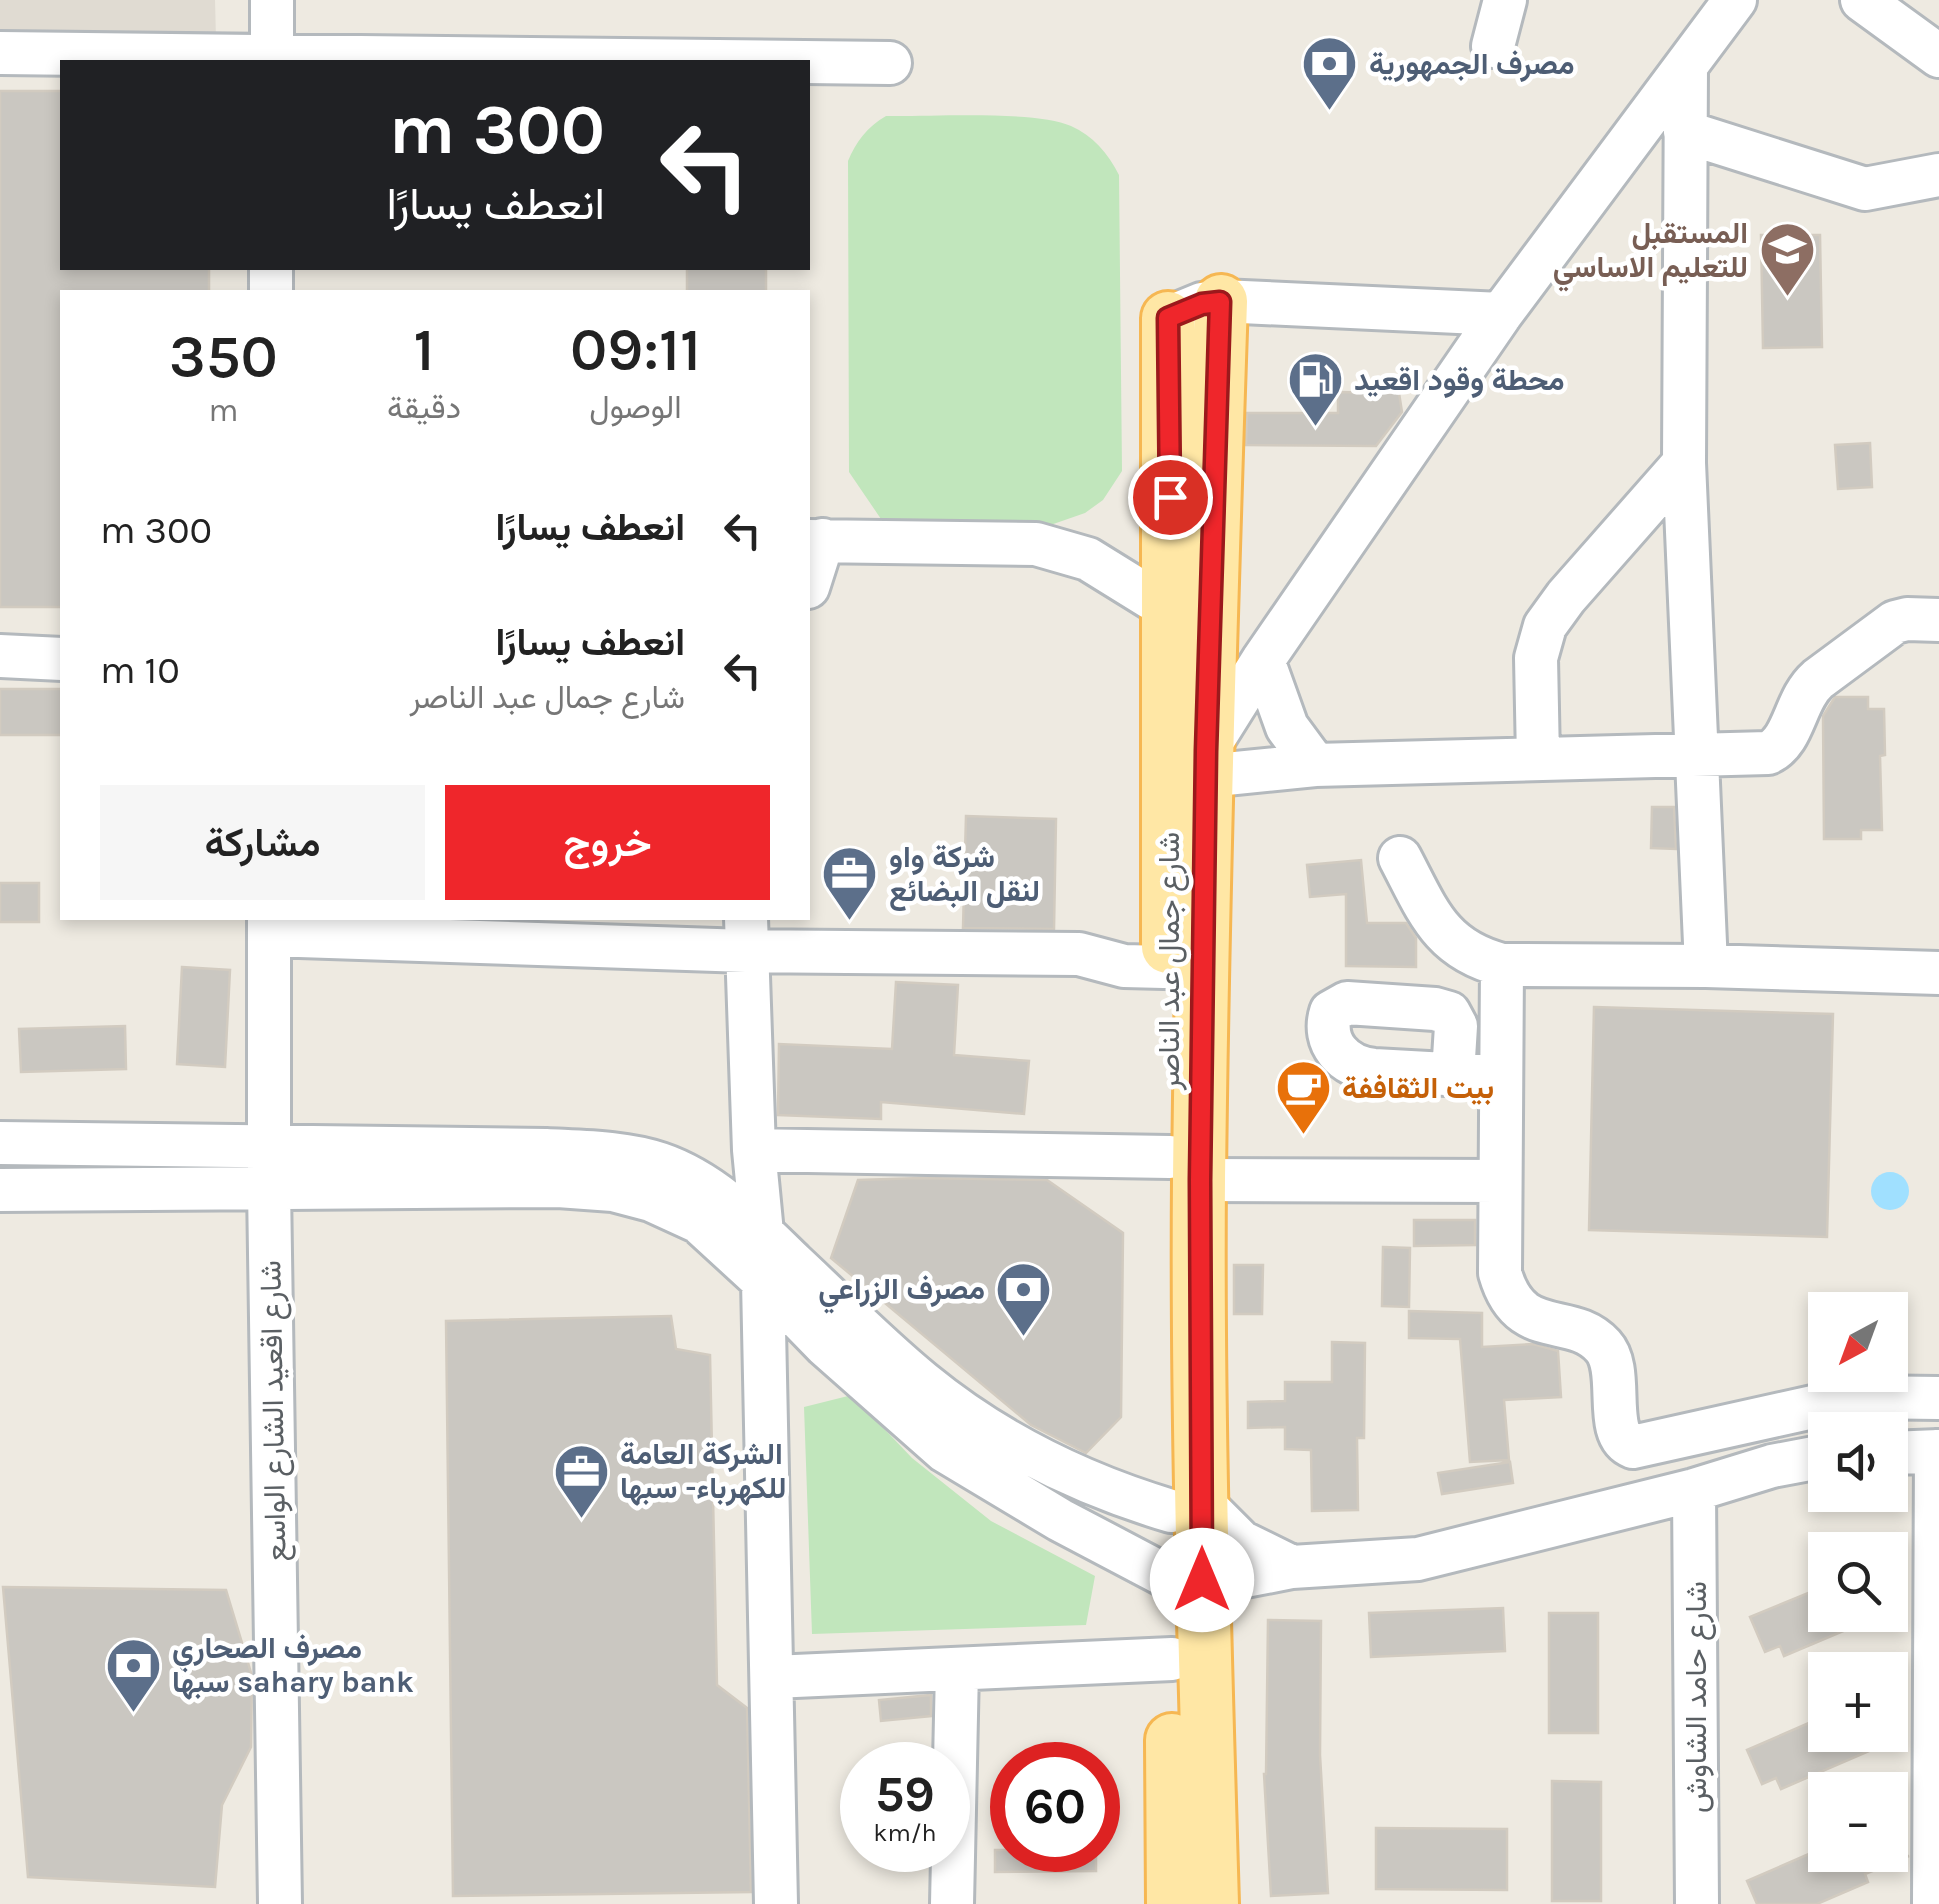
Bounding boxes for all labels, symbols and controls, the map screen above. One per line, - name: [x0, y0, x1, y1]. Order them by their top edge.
- bank icon: مصرف الجمهورية: [1300, 34, 1360, 113]
- place label: مصرف الجمهورية: [1369, 46, 1575, 82]
- text: 300 m: [389, 89, 605, 171]
- icon: left: [640, 100, 770, 230]
- text: انعطف يسارًا: [387, 178, 605, 230]
- place label: المستقبل للتعليم الاساسي: [1553, 215, 1748, 292]
- school or university icon: المستقبل للتعليم الاساسي: [1757, 220, 1817, 299]
- text: 1: [413, 315, 434, 385]
- text: 09:11: [570, 315, 701, 385]
- text: 350: [169, 322, 278, 392]
- fuel station icon: محطة وقود اقعيد: [1285, 350, 1345, 429]
- place label: محطة وقود اقعيد: [1354, 362, 1565, 398]
- text: دقيقة: [387, 389, 461, 426]
- text: الوصول: [589, 389, 682, 426]
- text: m: [209, 392, 238, 429]
- pin: [1128, 455, 1213, 540]
- icon: arrive: [1143, 470, 1198, 525]
- icon: left: [715, 503, 770, 558]
- text: انعطف يسارًا: [496, 505, 685, 550]
- text: 300 m: [100, 508, 212, 553]
- text: انعطف يسارًا: [496, 620, 685, 665]
- icon: left: [715, 643, 770, 698]
- text: 10 m: [100, 648, 180, 693]
- text: شارع جمال عبد الناصر: [409, 679, 685, 716]
- button: مشاركة: [100, 785, 425, 900]
- button: خروج: [445, 785, 770, 900]
- street label: شارع جمال عبد الناصر: [1151, 832, 1189, 1091]
- place label: شركة واو لنقل البضائع: [889, 839, 1040, 911]
- office icon: شركة واو لنقل البضائع: [820, 844, 880, 923]
- cafe icon: بيت الثقاففة: [1273, 1058, 1333, 1137]
- place label: بيت الثقاففة: [1342, 1070, 1494, 1106]
- bank icon: مصرف الزراعي: [994, 1259, 1054, 1338]
- street label: شارع اقعيد الشارع الواسع: [252, 1260, 296, 1562]
- place label: مصرف الزراعي: [818, 1271, 985, 1314]
- north arrow: [1808, 1292, 1908, 1392]
- map controls: [1808, 1292, 1908, 1872]
- button: sound: [1808, 1412, 1908, 1512]
- place label: الشركة العامة للكهرباء- سبها: [620, 1436, 787, 1506]
- office icon: الشركة العامة للكهرباء- سبها: [551, 1441, 611, 1520]
- position arrow: [1150, 1528, 1254, 1632]
- button: search: [1808, 1532, 1908, 1632]
- street label: شارع حامد الشاوش: [1678, 1581, 1716, 1813]
- place label: مصرف الصحاري سبها sahary bank: [172, 1630, 414, 1700]
- bank icon: مصرف الصحاري سبها sahary bank: [103, 1635, 163, 1714]
- button: +: [1808, 1652, 1908, 1752]
- speed limit sign: 60: [990, 1742, 1120, 1872]
- text: 59: [875, 1765, 935, 1824]
- button: −: [1808, 1772, 1908, 1872]
- text: km/h: [873, 1818, 937, 1847]

